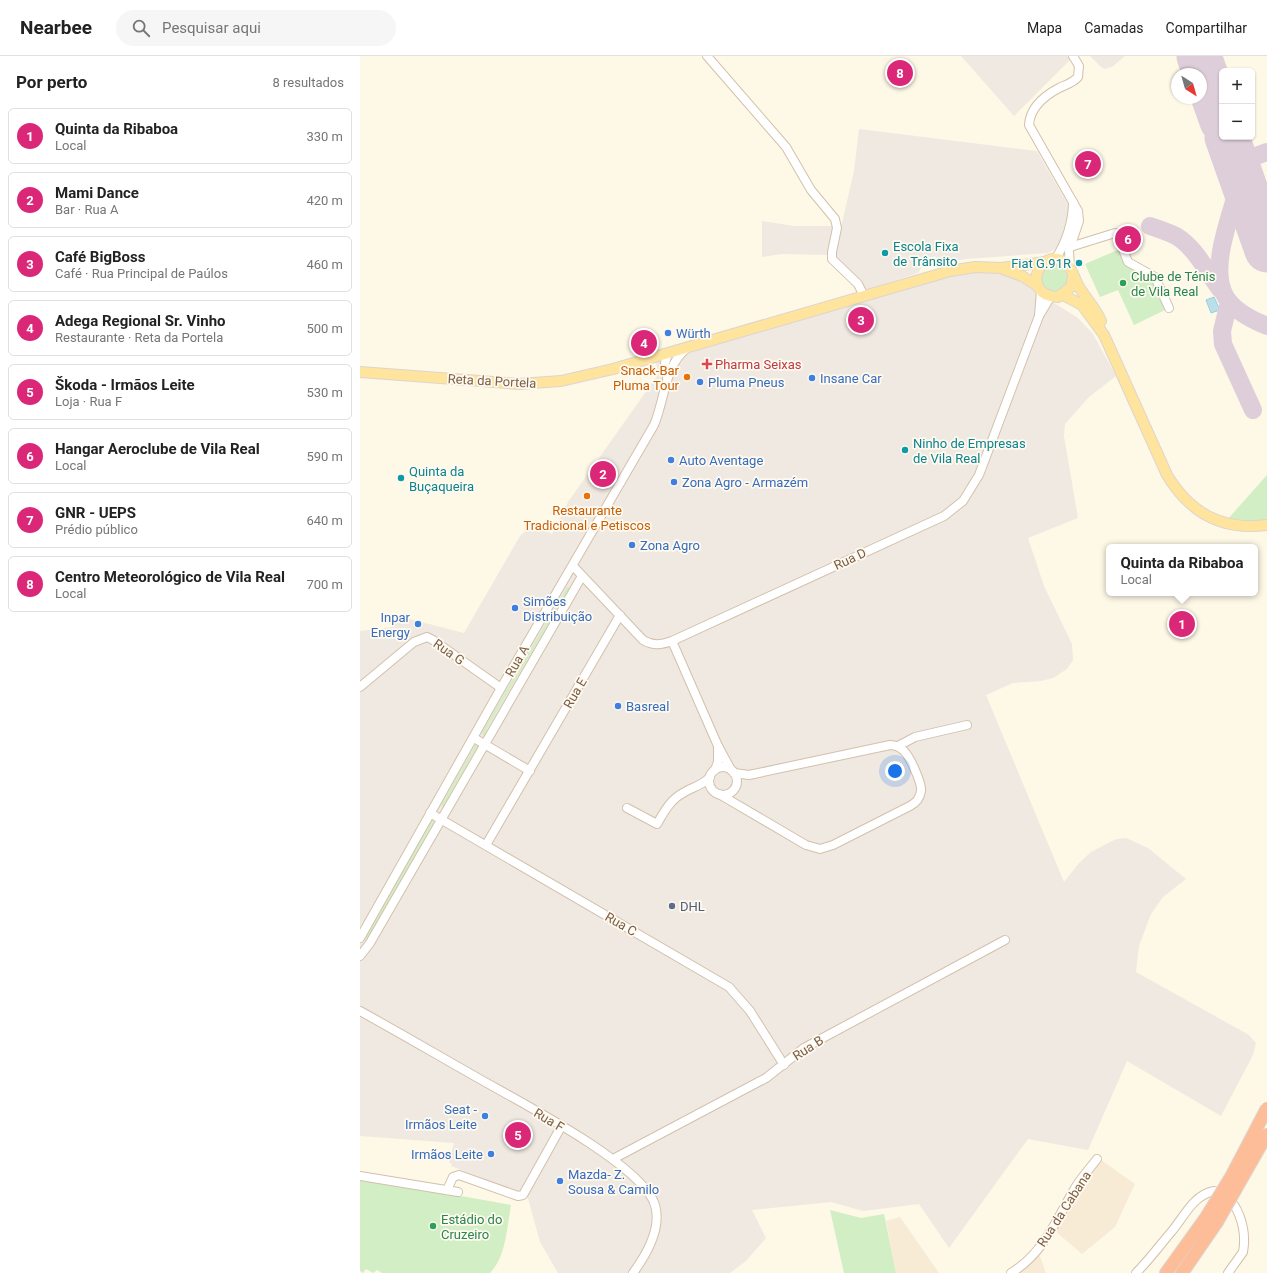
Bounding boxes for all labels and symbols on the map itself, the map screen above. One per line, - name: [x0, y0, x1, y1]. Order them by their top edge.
- pin: 8: [887, 58, 913, 88]
- north arrow: [1171, 68, 1207, 104]
- pin: 7: [1075, 149, 1101, 179]
- pin: 6: [1115, 224, 1141, 254]
- place label: Escola Fixa de Trânsito: [893, 239, 959, 269]
- marker: Escola Fixa de Trânsito: [880, 248, 890, 258]
- place label: Fiat G.91R: [1011, 256, 1071, 271]
- marker: Fiat G.91R: [1074, 258, 1084, 268]
- place label: Clube de Ténis de Vila Real: [1131, 269, 1216, 299]
- marker: Clube de Ténis de Vila Real: [1118, 278, 1128, 288]
- pin: 3: [848, 305, 874, 335]
- place label: Würth: [676, 326, 711, 341]
- pin: 4: [631, 328, 657, 358]
- marker: Würth: [663, 328, 673, 338]
- place label: Pharma Seixas: [715, 357, 802, 372]
- marker: Pharma Seixas: [702, 359, 712, 369]
- place label: Snack-Bar Pluma Tour: [613, 363, 680, 393]
- street label: Reta da Portela: [447, 371, 537, 391]
- place label: Insane Car: [820, 371, 882, 386]
- marker: Snack-Bar Pluma Tour: [682, 372, 692, 382]
- marker: Insane Car: [807, 373, 817, 383]
- place label: Pluma Pneus: [708, 375, 785, 390]
- marker: Pluma Pneus: [695, 377, 705, 387]
- place label: Ninho de Empresas de Vila Real: [913, 436, 1026, 466]
- marker: Ninho de Empresas de Vila Real: [900, 445, 910, 455]
- place label: Auto Aventage: [679, 453, 763, 468]
- marker: Auto Aventage: [666, 455, 676, 465]
- pin: 2: [590, 459, 616, 489]
- place label: Quinta da Buçaqueira: [409, 464, 474, 494]
- marker: Quinta da Buçaqueira: [396, 473, 406, 483]
- place label: Zona Agro - Armazém: [682, 475, 808, 490]
- marker: Zona Agro - Armazém: [669, 477, 679, 487]
- marker: Restaurante Tradicional e Petiscos: [582, 491, 592, 501]
- place label: Restaurante Tradicional e Petiscos: [523, 503, 651, 533]
- place label: Zona Agro: [640, 538, 700, 553]
- marker: Zona Agro: [627, 540, 637, 550]
- street label: Rua D: [831, 545, 869, 573]
- place label: Simões Distribuição: [523, 594, 592, 624]
- marker: Simões Distribuição: [510, 603, 520, 613]
- pin: 1: [1169, 609, 1195, 639]
- place label: Inpar Energy: [371, 610, 411, 640]
- marker: Inpar Energy: [413, 619, 423, 629]
- street label: Rua G: [431, 636, 467, 668]
- street label: Rua A: [502, 642, 532, 679]
- street label: Rua E: [560, 675, 590, 711]
- place label: Basreal: [626, 699, 669, 714]
- marker: Basreal: [613, 701, 623, 711]
- your location: [885, 761, 905, 781]
- place label: DHL: [680, 899, 705, 914]
- marker: DHL: [667, 901, 677, 911]
- street label: Rua C: [603, 909, 639, 939]
- street label: Rua B: [790, 1033, 826, 1063]
- place label: Seat - Irmãos Leite: [405, 1102, 477, 1132]
- street label: Rua F: [531, 1105, 567, 1135]
- marker: Seat - Irmãos Leite: [480, 1111, 490, 1121]
- pin: 5: [505, 1120, 531, 1150]
- place label: Irmãos Leite: [411, 1147, 483, 1162]
- marker: Irmãos Leite: [486, 1149, 496, 1159]
- place label: Mazda- Z. Sousa & Camilo: [568, 1167, 659, 1197]
- street label: Rua da Cabana: [1034, 1168, 1094, 1250]
- marker: Mazda- Z. Sousa & Camilo: [555, 1176, 565, 1186]
- place label: Estádio do Cruzeiro: [441, 1212, 502, 1242]
- marker: Estádio do Cruzeiro: [428, 1221, 438, 1231]

